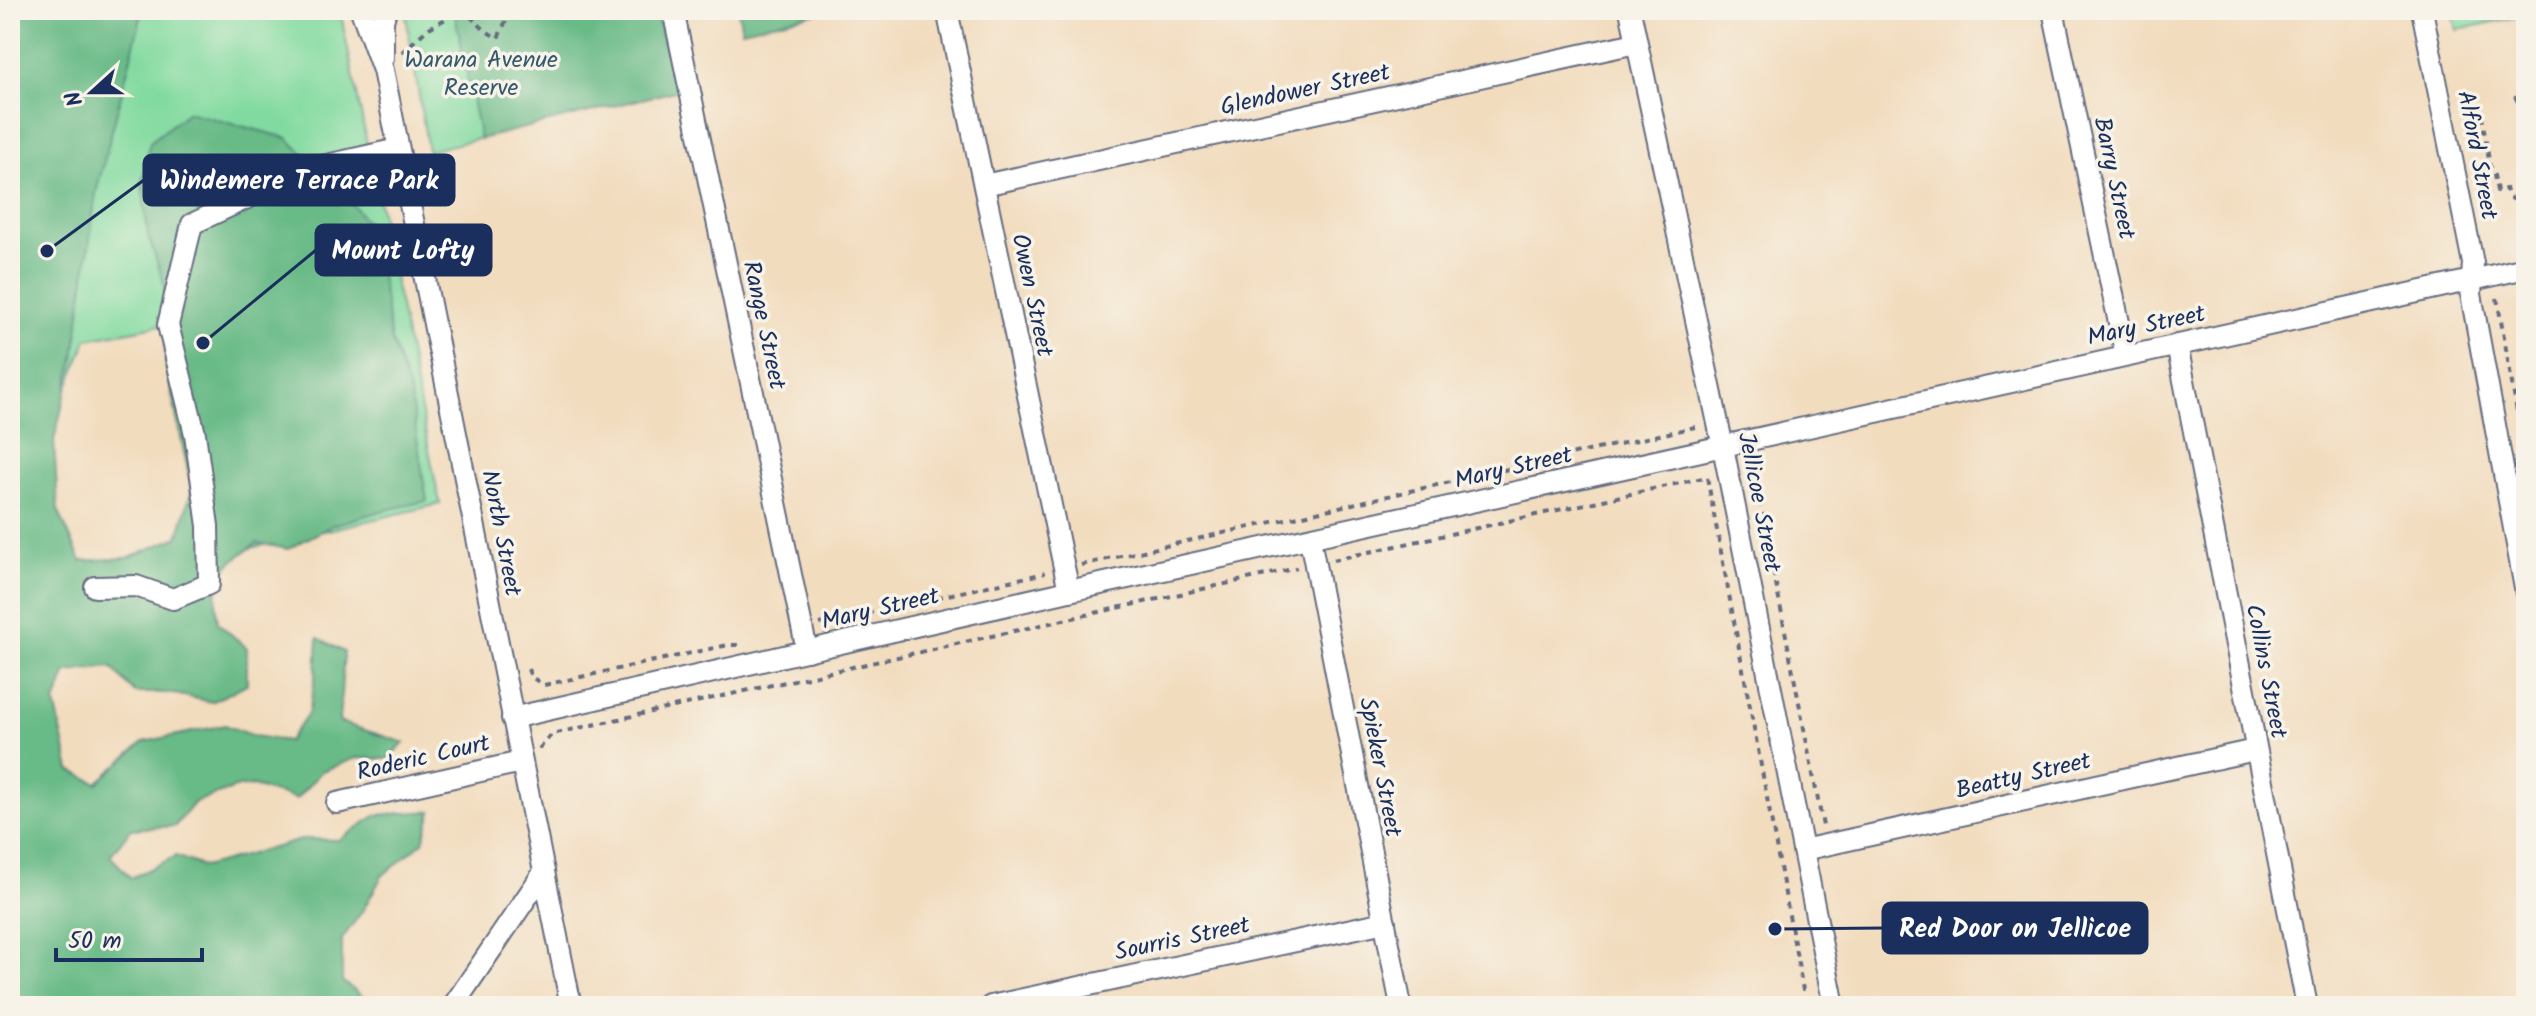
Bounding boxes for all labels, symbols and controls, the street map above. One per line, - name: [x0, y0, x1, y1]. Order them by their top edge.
- park label: Warana Avenue Reserve: [404, 41, 558, 108]
- north arrow: [52, 52, 132, 132]
- street label: Glendower Street: [1217, 53, 1394, 127]
- text: N: [57, 85, 94, 111]
- street label: Alford Street: [2445, 87, 2508, 224]
- street label: Barry Street: [2082, 114, 2146, 244]
- callout: Windemere Terrace Park: [144, 155, 454, 205]
- text: Windemere Terrace Park: [160, 161, 439, 203]
- callout: Mount Lofty: [316, 225, 491, 275]
- street label: Owen Street: [999, 230, 1064, 361]
- text: Mount Lofty: [332, 231, 475, 273]
- street label: Range Street: [731, 257, 796, 394]
- street label: Mary Street: [2084, 295, 2210, 358]
- street label: Jellicoe Street: [1726, 429, 1791, 577]
- street label: Mary Street: [1451, 436, 1577, 501]
- street label: North Street: [469, 467, 532, 600]
- street label: Mary Street: [818, 577, 944, 642]
- street label: Collins Street: [2233, 601, 2298, 743]
- street label: Spieker Street: [1347, 694, 1412, 841]
- street label: Roderic Court: [353, 724, 494, 793]
- street label: Beatty Street: [1952, 742, 2095, 811]
- callout: Red Door on Jellicoe: [1883, 903, 2147, 953]
- street label: Sourris Street: [1111, 906, 1254, 973]
- text: Red Door on Jellicoe: [1899, 909, 2131, 951]
- scale bar: [56, 912, 202, 962]
- text: 50 m: [68, 922, 122, 961]

